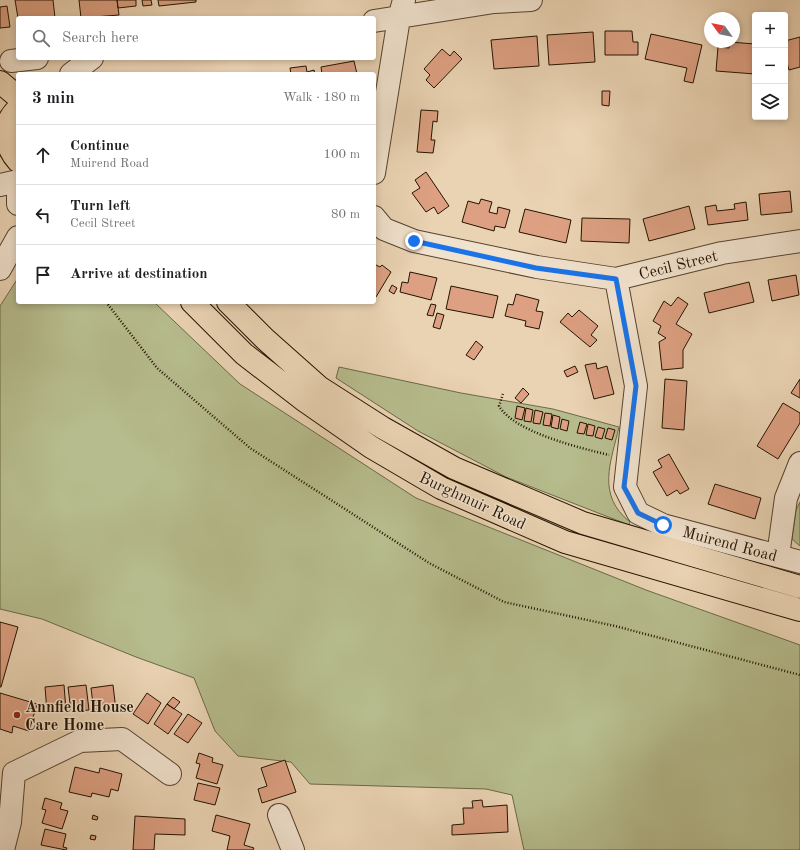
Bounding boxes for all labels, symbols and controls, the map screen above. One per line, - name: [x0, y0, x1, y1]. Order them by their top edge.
- north arrow: [704, 12, 740, 48]
- map controls: [752, 12, 788, 120]
- button: +: [752, 12, 788, 48]
- search box: [16, 16, 376, 60]
- icon: search: [30, 27, 52, 49]
- text: Search here: [62, 31, 139, 46]
- button: −: [752, 48, 788, 84]
- button: layers: [752, 84, 788, 120]
- text: 3 min: [32, 90, 75, 107]
- text: Walk · 180 m: [283, 91, 360, 104]
- text: Continue: [70, 139, 129, 154]
- icon: ahead: [32, 144, 54, 166]
- text: 100 m: [323, 148, 360, 161]
- text: Muirend Road: [70, 157, 149, 170]
- text: Turn left: [70, 199, 130, 214]
- icon: left: [32, 204, 54, 226]
- text: 80 m: [331, 208, 360, 221]
- text: Cecil Street: [70, 217, 135, 230]
- route end: [405, 232, 423, 250]
- street label: Cecil Street: [637, 248, 720, 283]
- icon: arrive: [32, 264, 54, 286]
- text: Arrive at destination: [70, 267, 208, 282]
- street label: Burghmuir Road: [416, 470, 528, 534]
- route start: [654, 516, 672, 534]
- street label: Muirend Road: [680, 525, 779, 565]
- place label: Annfield House Care Home: [25, 700, 134, 734]
- marker: Annfield House Care Home: [12, 710, 22, 720]

